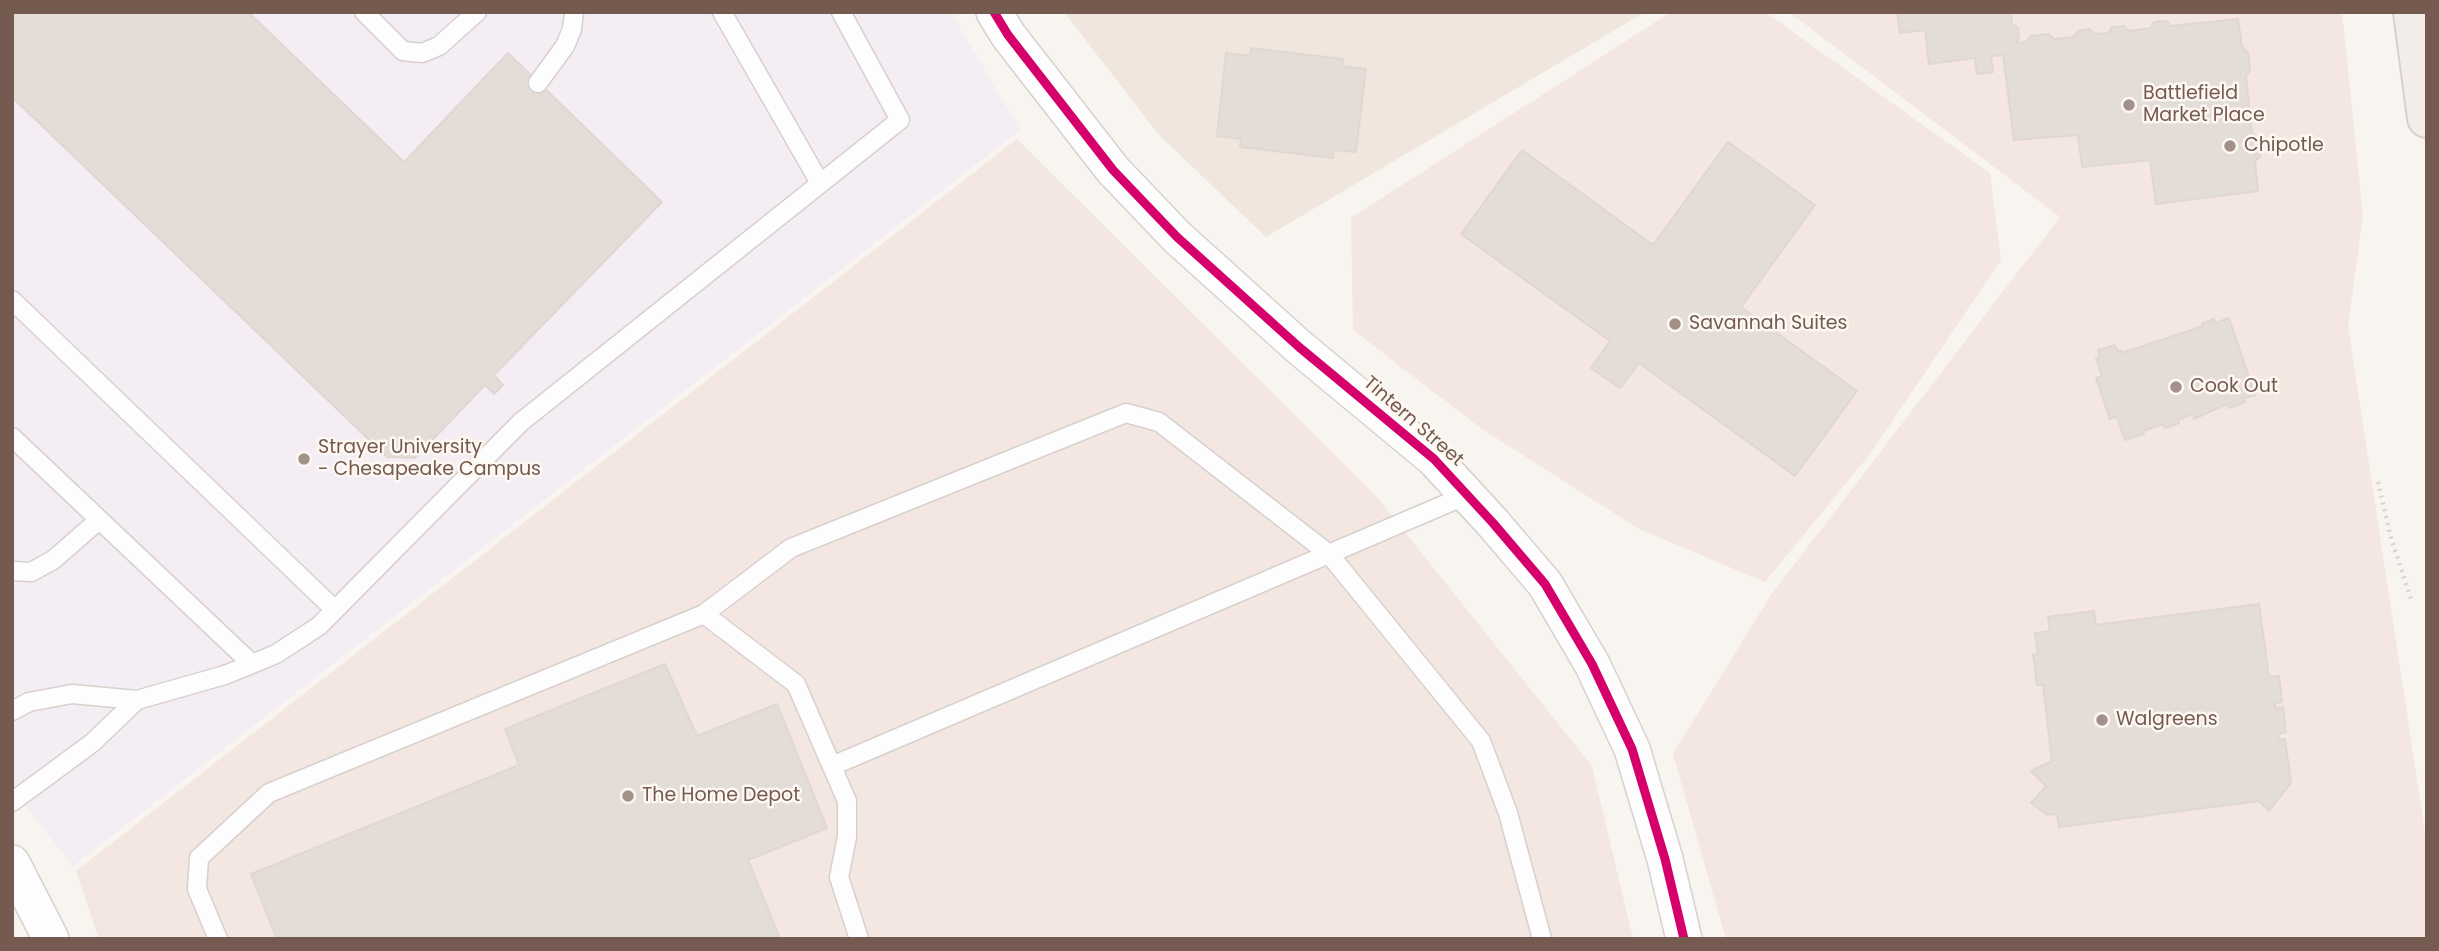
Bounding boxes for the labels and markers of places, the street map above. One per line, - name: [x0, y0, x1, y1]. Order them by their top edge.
- place label: Battlefield Market Place: [2143, 83, 2265, 127]
- marker: Battlefield Market Place: [2121, 97, 2137, 113]
- place label: Chipotle: [2244, 135, 2324, 157]
- marker: Chipotle: [2222, 138, 2238, 154]
- place label: Savannah Suites: [1689, 313, 1847, 335]
- marker: Savannah Suites: [1667, 316, 1683, 332]
- place label: Cook Out: [2190, 376, 2278, 398]
- marker: Cook Out: [2168, 379, 2184, 395]
- place label: Strayer University - Chesapeake Campus: [318, 437, 541, 481]
- marker: Strayer University - Chesapeake Campus: [296, 451, 312, 467]
- place label: Walgreens: [2116, 709, 2218, 731]
- marker: Walgreens: [2094, 712, 2110, 728]
- place label: The Home Depot: [642, 785, 800, 807]
- marker: The Home Depot: [620, 788, 636, 804]

